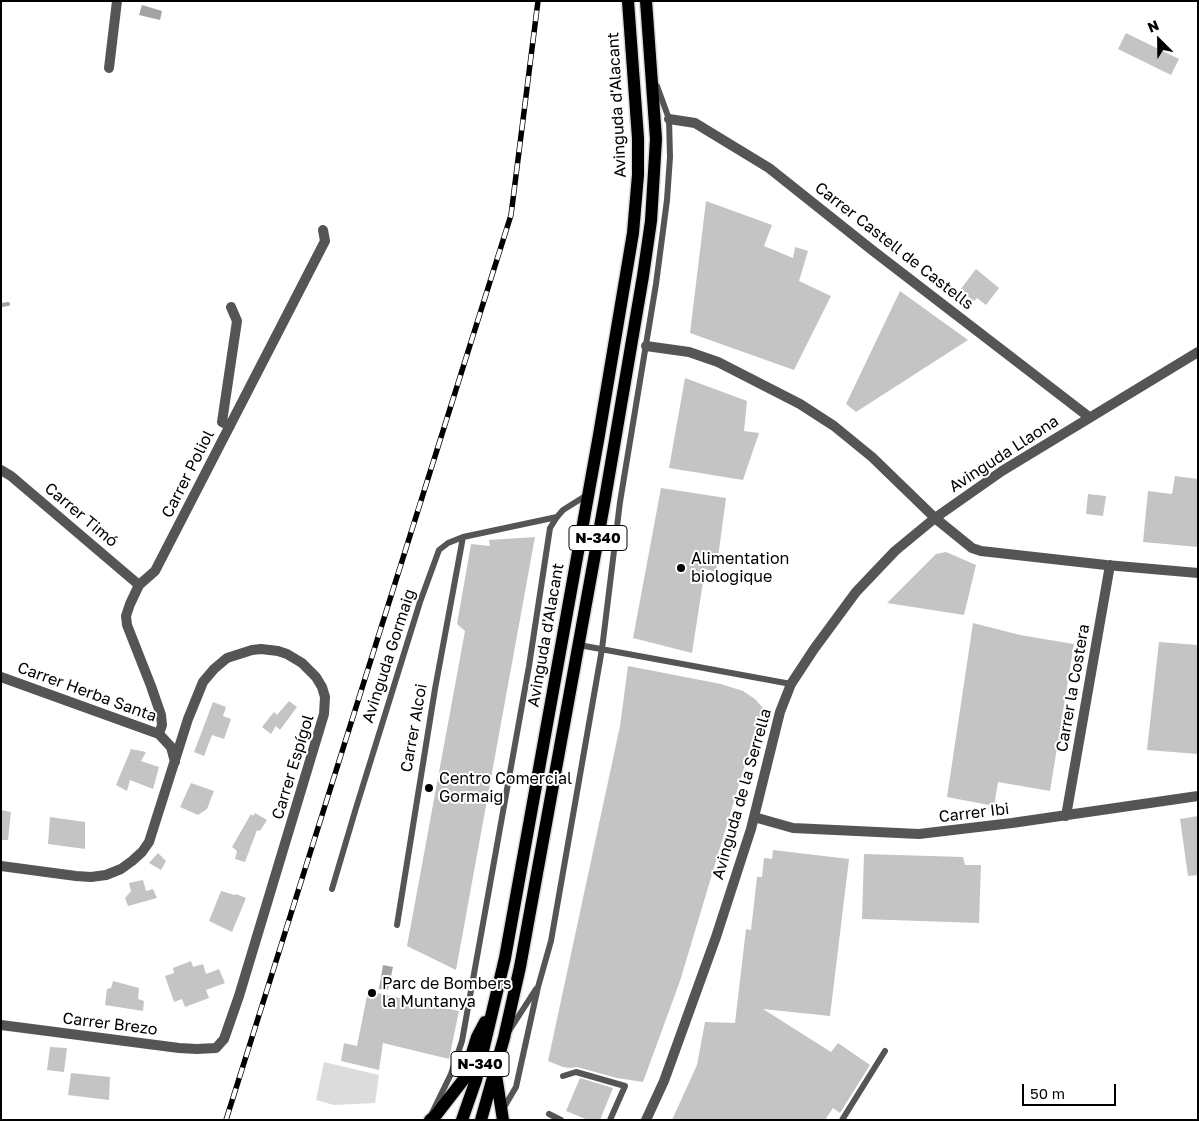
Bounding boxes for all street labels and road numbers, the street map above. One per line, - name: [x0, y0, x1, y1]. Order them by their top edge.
- street label: Avinguda d'Alacant: [604, 32, 630, 178]
- street label: Carrer Castell de Castells: [811, 178, 977, 314]
- street label: Avinguda Llaona: [946, 411, 1062, 497]
- street label: Carrer Poliol: [158, 427, 218, 521]
- street label: Carrer Timó: [40, 479, 122, 551]
- road number: N-340: [569, 526, 627, 550]
- street label: Avinguda d'Alacant: [524, 562, 568, 708]
- street label: Avinguda Gormaig: [358, 587, 420, 725]
- street label: Carrer la Costera: [1052, 622, 1094, 754]
- street label: Carrer Herba Santa: [15, 658, 159, 726]
- street label: Carrer Alcoi: [397, 682, 431, 774]
- street label: Avinguda de la Serrella: [708, 706, 776, 882]
- street label: Carrer Espígol: [268, 712, 318, 822]
- street label: Carrer Ibi: [938, 799, 1010, 827]
- street label: Carrer Brezo: [61, 1009, 159, 1039]
- road number: N-340: [451, 1052, 509, 1076]

